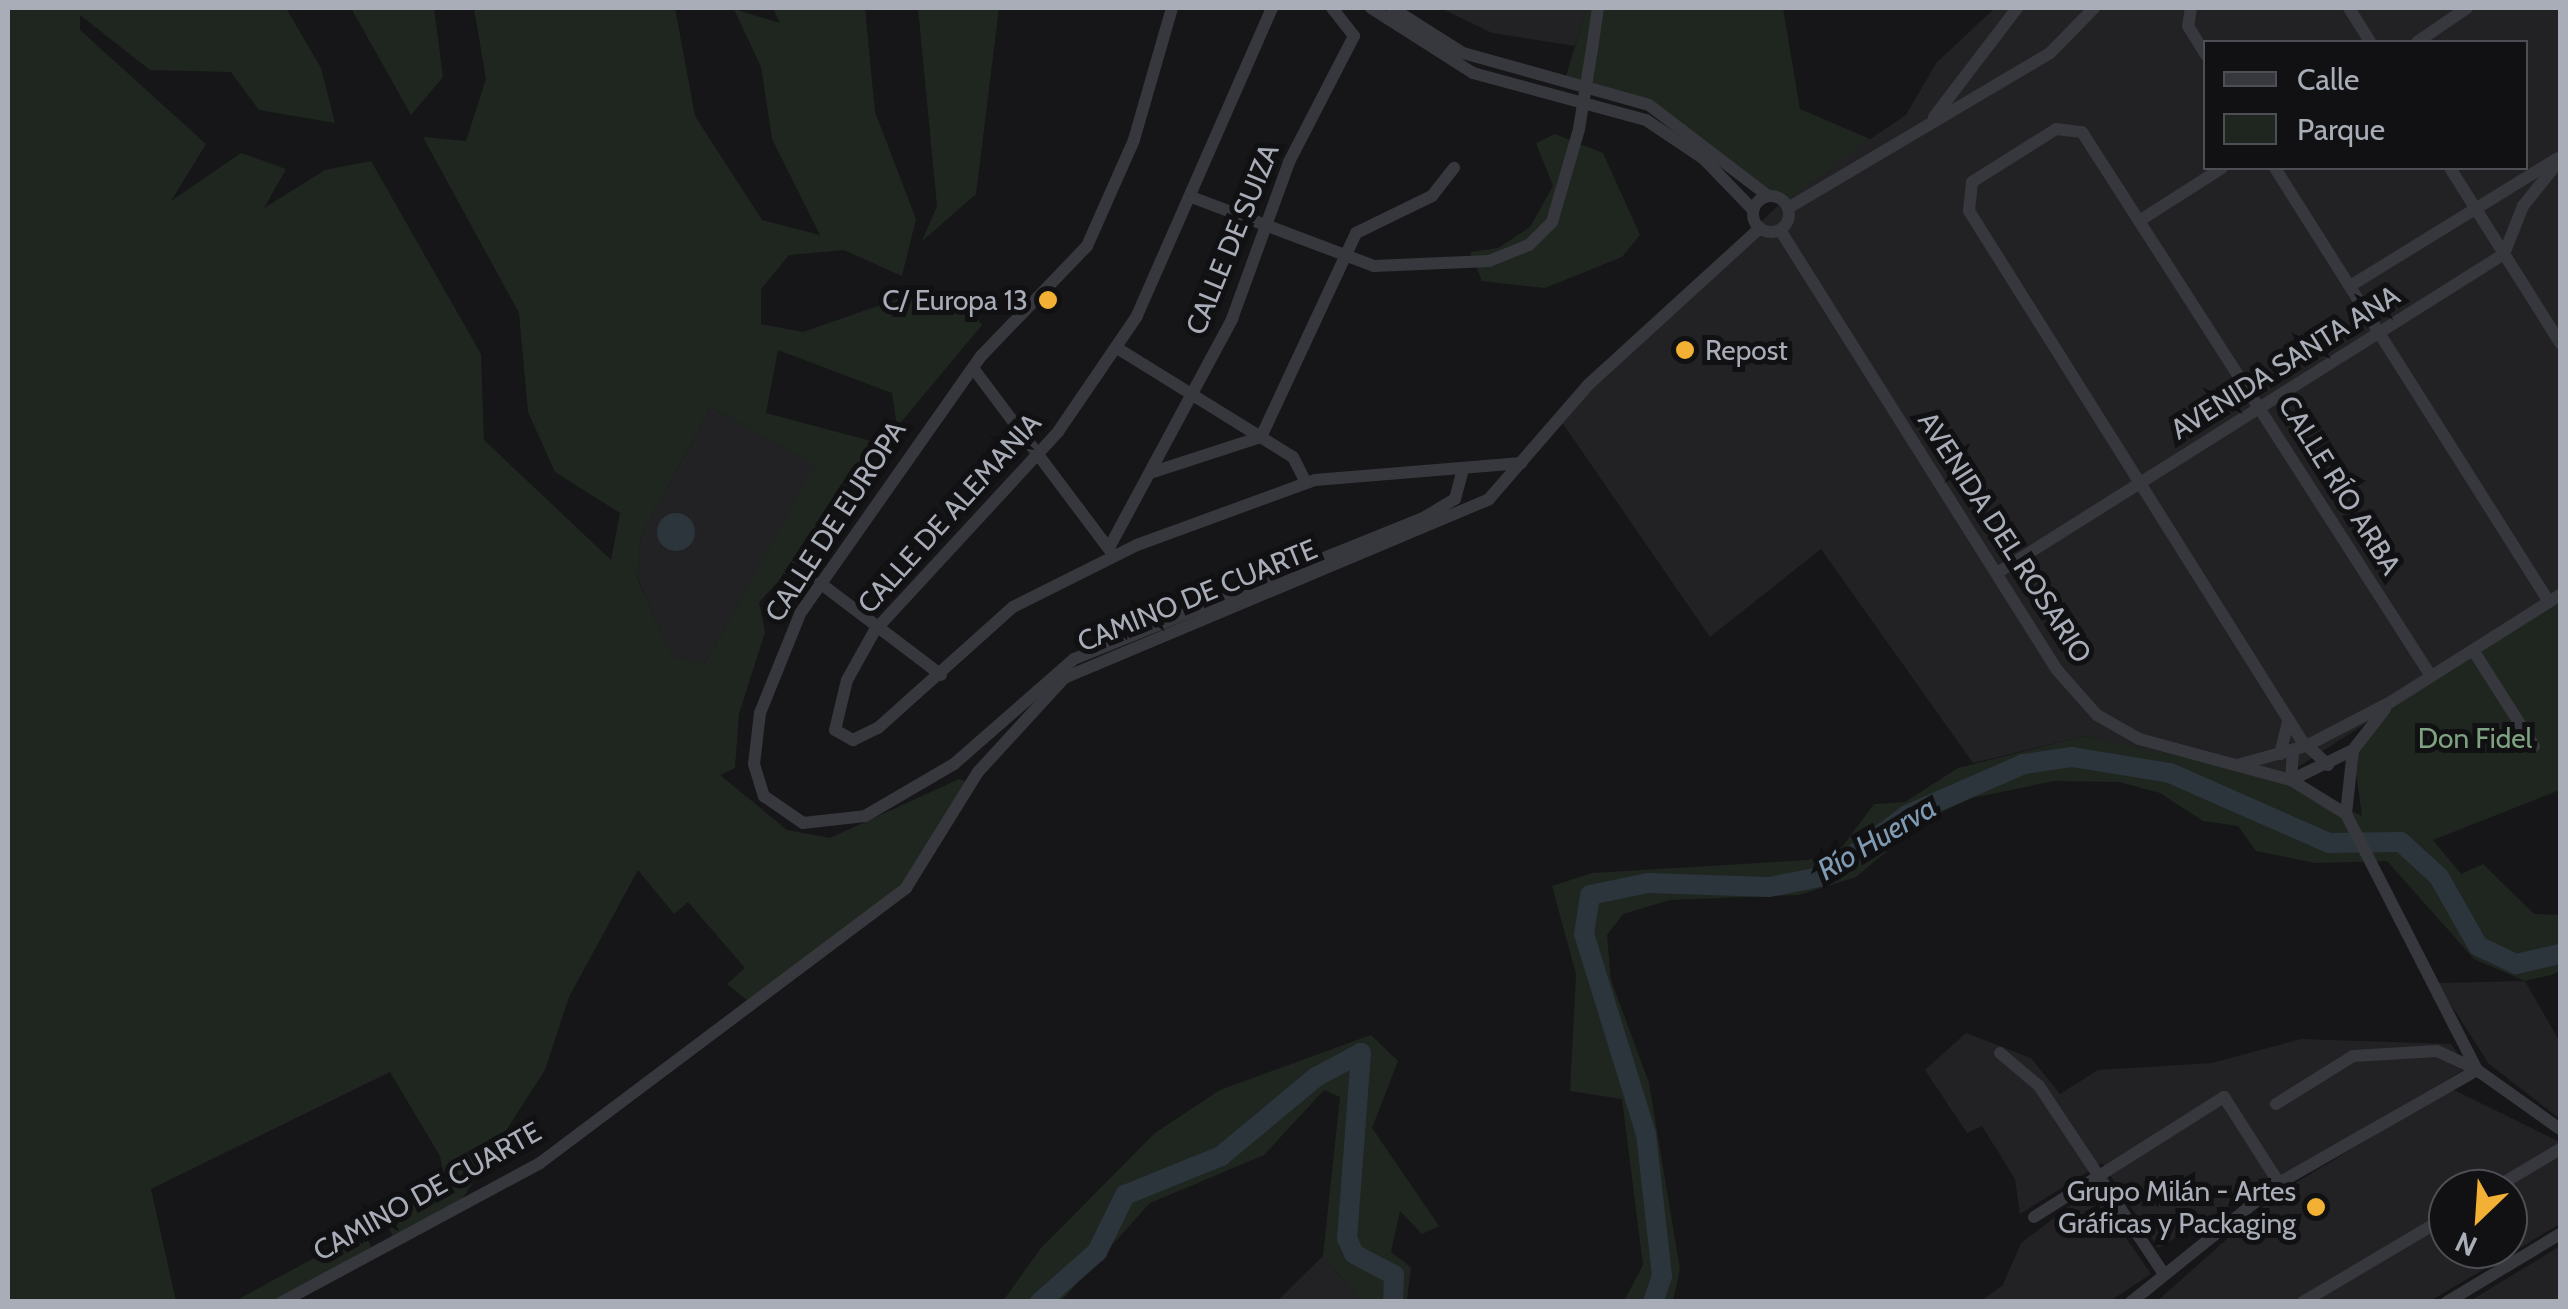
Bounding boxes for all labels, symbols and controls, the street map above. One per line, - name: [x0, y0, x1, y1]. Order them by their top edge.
- legend: [2203, 40, 2528, 170]
- text: Calle: [2297, 61, 2359, 98]
- text: Parque: [2297, 111, 2385, 148]
- street label: CALLE DE SUIZA: [1178, 139, 1286, 339]
- street label: AVENIDA SANTA ANA: [2164, 278, 2406, 446]
- place label: C/ Europa 13: [882, 283, 1028, 317]
- marker: C/ Europa 13: [1037, 289, 1059, 311]
- place label: Repost: [1705, 333, 1788, 367]
- marker: Repost: [1674, 339, 1696, 361]
- street label: CALLE RÍO ARBA: [2272, 389, 2408, 581]
- street label: AVENIDA DEL ROSARIO: [1911, 405, 2099, 669]
- street label: CALLE DE ALEMANIA: [850, 406, 1048, 620]
- street label: CALLE DE EUROPA: [757, 414, 913, 628]
- street label: CAMINO DE CUARTE: [1072, 532, 1322, 658]
- park label: Don Fidel: [2418, 721, 2532, 755]
- water label: Río Huerva: [1811, 790, 1943, 888]
- street label: CAMINO DE CUARTE: [307, 1114, 547, 1268]
- north arrow: [2428, 1169, 2528, 1269]
- place label: Grupo Milán - Artes Gráficas y Packaging: [2058, 1174, 2296, 1240]
- marker: Grupo Milán - Artes Gráficas y Packaging: [2305, 1196, 2327, 1218]
- text: N: [2450, 1225, 2482, 1264]

